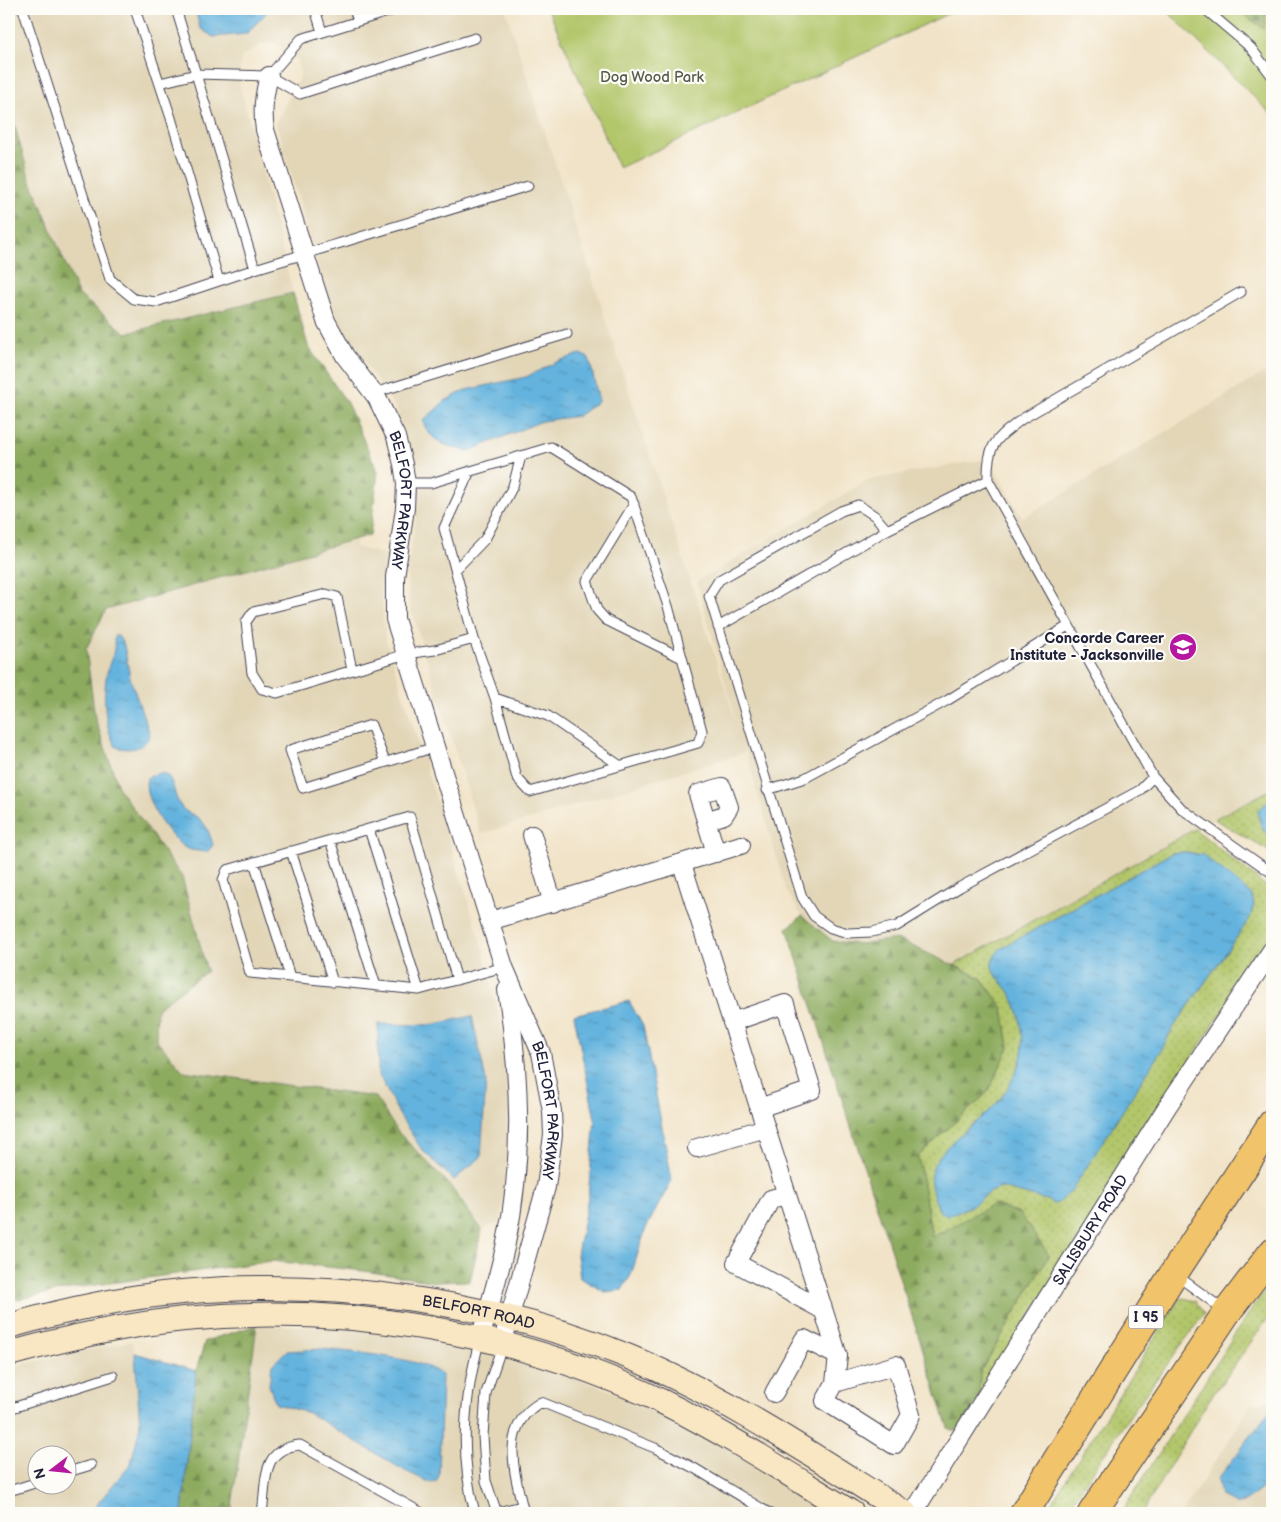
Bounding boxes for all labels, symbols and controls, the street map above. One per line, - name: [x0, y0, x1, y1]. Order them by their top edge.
- park label: Dog Wood Park: [600, 68, 705, 87]
- street label: BELFORT PARKWAY: [385, 427, 416, 571]
- place label: Concorde Career Institute - Jacksonville: [1010, 629, 1165, 665]
- school or university icon: Concorde Career Institute - Jacksonville: [1168, 632, 1198, 662]
- street label: BELFORT PARKWAY: [527, 1038, 563, 1181]
- street label: SALISBURY ROAD: [1048, 1171, 1132, 1289]
- street label: BELFORT ROAD: [421, 1291, 537, 1334]
- road number: I 95: [1128, 1305, 1164, 1328]
- north arrow: [28, 1444, 78, 1494]
- text: N: [30, 1466, 50, 1481]

